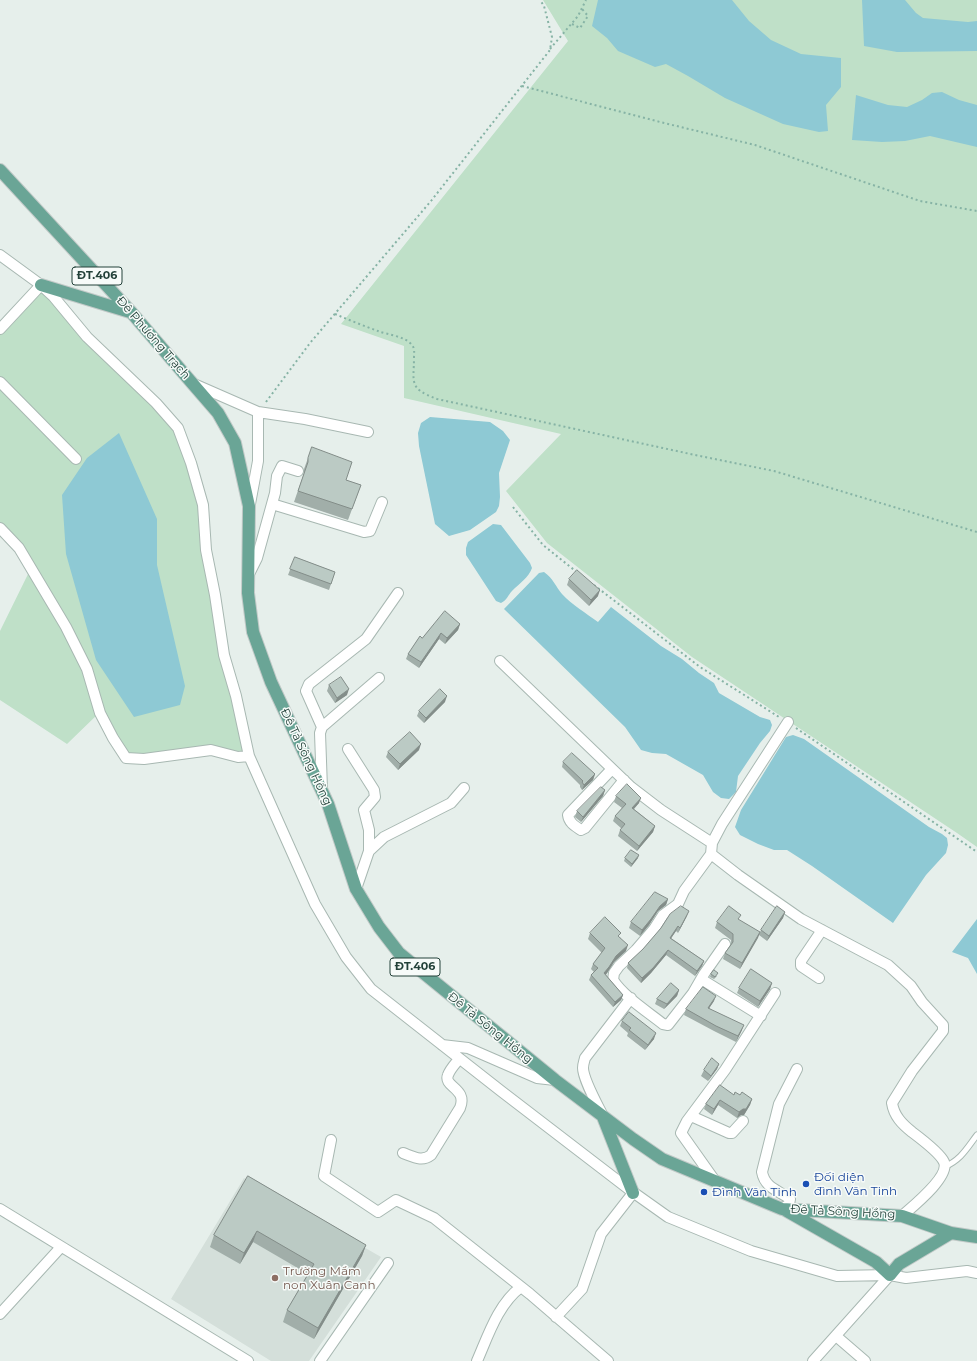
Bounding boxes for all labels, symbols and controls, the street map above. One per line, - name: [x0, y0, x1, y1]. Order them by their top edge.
- road number: ĐT.406: [72, 267, 122, 285]
- street label: Đê Phương Trạch: [113, 294, 193, 382]
- street label: Đê Tả Sông Hồng: [277, 706, 335, 808]
- road number: ĐT.406: [390, 958, 440, 976]
- street label: Đê Tả Sông Hồng: [445, 989, 535, 1067]
- place label: Đối diện đình Văn Tinh: [814, 1170, 897, 1198]
- marker: Đối diện đình Văn Tinh: [801, 1179, 811, 1189]
- place label: Đình Văn Tinh: [712, 1185, 797, 1199]
- marker: Đình Văn Tinh: [699, 1187, 709, 1197]
- street label: Đê Tả Sông Hồng: [790, 1202, 896, 1222]
- place label: Trường Mầm non Xuân Canh: [283, 1264, 376, 1292]
- marker: Trường Mầm non Xuân Canh: [270, 1273, 280, 1283]

